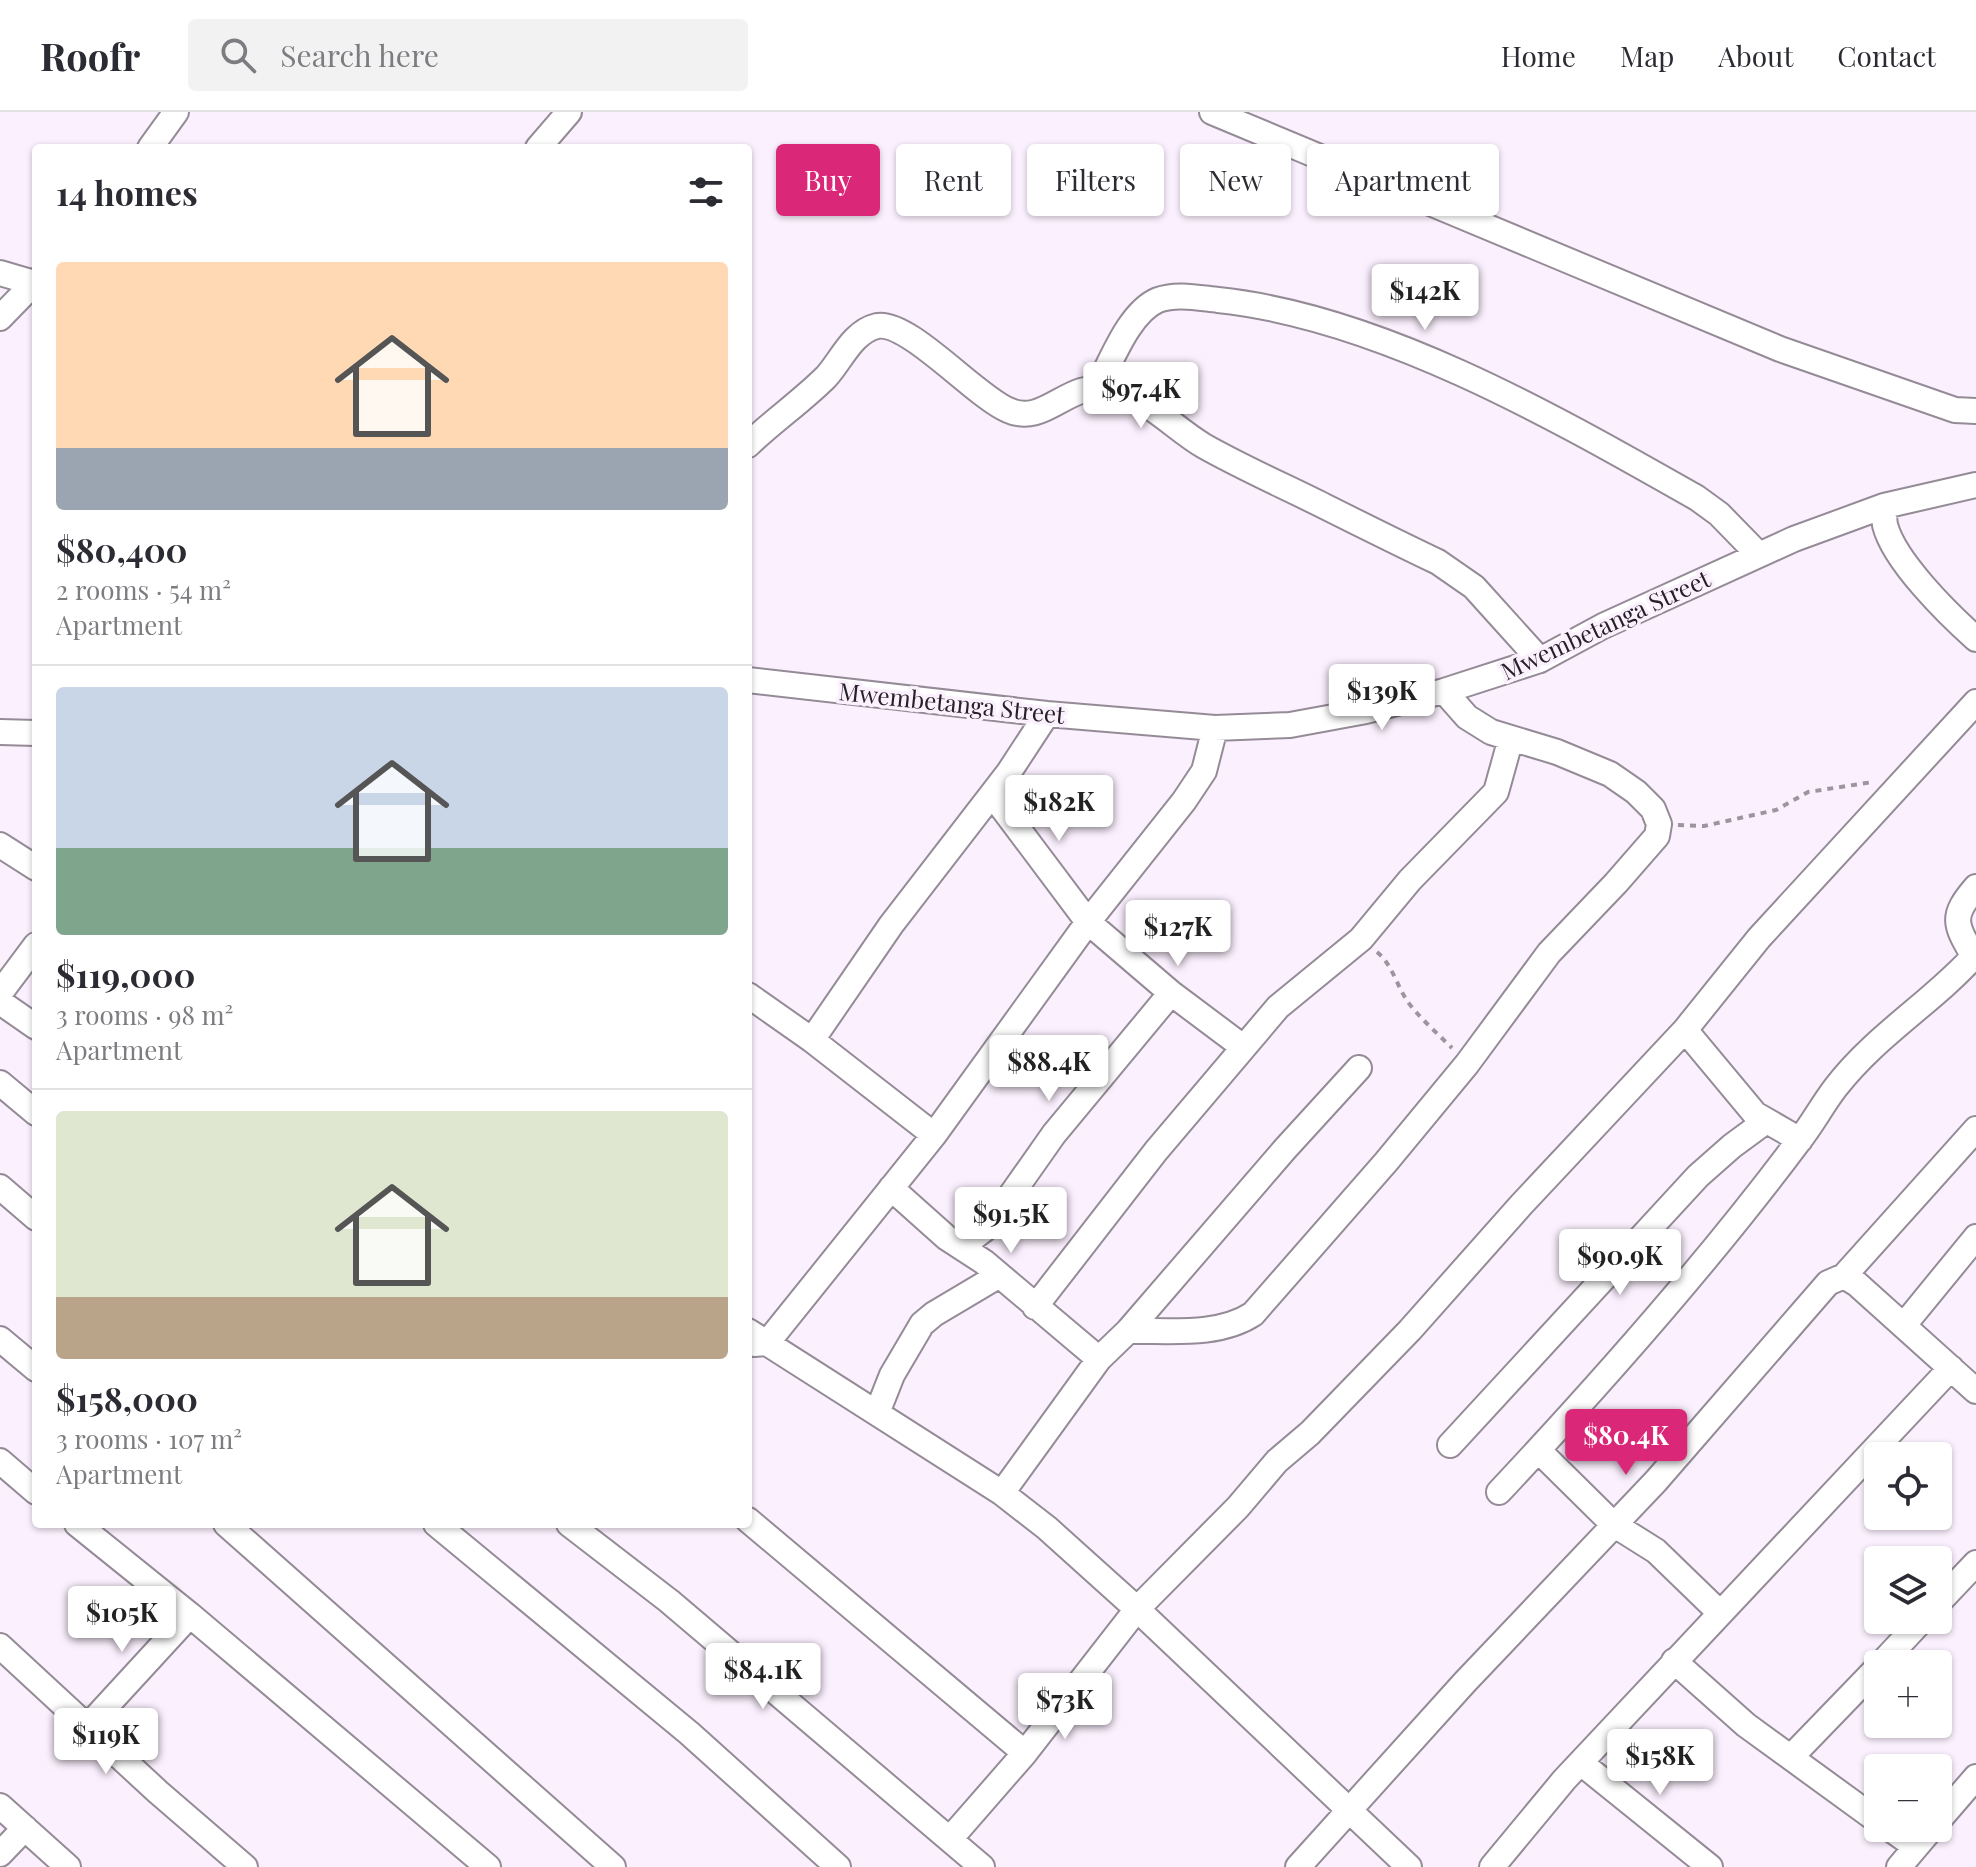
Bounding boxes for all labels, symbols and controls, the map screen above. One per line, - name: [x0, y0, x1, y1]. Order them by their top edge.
- search box: [188, 19, 748, 91]
- text: Roofr: [40, 30, 140, 81]
- icon: search: [216, 33, 260, 77]
- text: Search here: [280, 35, 439, 75]
- text: Home: [1501, 37, 1576, 74]
- text: Map: [1620, 37, 1674, 74]
- text: About: [1718, 37, 1793, 74]
- text: Contact: [1837, 37, 1936, 74]
- chip: Buy: [776, 144, 880, 216]
- chip: Rent: [896, 144, 1011, 216]
- chip: Filters: [1027, 144, 1164, 216]
- chip: New: [1180, 144, 1291, 216]
- chip: Apartment: [1307, 144, 1499, 216]
- text: 14 homes: [56, 169, 198, 215]
- icon: filters: [684, 170, 728, 214]
- pin: $142K: [1369, 264, 1481, 332]
- text: $142K: [1390, 272, 1460, 307]
- icon: home: [320, 314, 464, 458]
- pin: $97.4K: [1076, 362, 1206, 430]
- text: $97.4K: [1101, 370, 1181, 405]
- text: $80,400: [56, 526, 188, 572]
- street label: Mwembetanga Street: [1495, 561, 1715, 686]
- text: 2 rooms · 54 m²: [56, 572, 231, 607]
- text: Apartment: [56, 607, 182, 642]
- pin: $139K: [1326, 664, 1438, 732]
- text: $139K: [1347, 672, 1417, 707]
- street label: Mwembetanga Street: [837, 674, 1067, 730]
- icon: home: [320, 739, 464, 883]
- pin: $182K: [1003, 775, 1115, 843]
- text: $182K: [1023, 783, 1095, 818]
- pin: $127K: [1122, 900, 1234, 968]
- text: $127K: [1144, 908, 1212, 943]
- text: $119,000: [56, 951, 195, 997]
- text: 3 rooms · 98 m²: [56, 997, 233, 1032]
- text: Apartment: [56, 1032, 182, 1067]
- pin: $88.4K: [984, 1035, 1114, 1103]
- text: $88.4K: [1007, 1043, 1091, 1078]
- icon: home: [320, 1163, 464, 1307]
- pin: $91.5K: [946, 1187, 1076, 1255]
- text: $91.5K: [973, 1195, 1049, 1230]
- pin: $90.9K: [1555, 1229, 1685, 1297]
- text: $90.9K: [1577, 1237, 1663, 1272]
- text: $158,000: [56, 1375, 198, 1421]
- pin: $80.4K: [1561, 1409, 1691, 1477]
- text: $80.4K: [1583, 1417, 1669, 1452]
- text: 3 rooms · 107 m²: [56, 1421, 242, 1456]
- map controls: [1864, 1442, 1952, 1842]
- button: locate: [1864, 1442, 1952, 1530]
- text: Apartment: [56, 1456, 182, 1491]
- button: layers: [1864, 1546, 1952, 1634]
- pin: $105K: [66, 1586, 178, 1654]
- text: $105K: [86, 1594, 158, 1629]
- pin: $84.1K: [698, 1643, 828, 1711]
- button: +: [1864, 1650, 1952, 1738]
- text: $84.1K: [724, 1651, 802, 1686]
- pin: $73K: [1018, 1673, 1112, 1741]
- text: $73K: [1036, 1681, 1094, 1716]
- pin: $119K: [50, 1708, 162, 1776]
- text: $119K: [72, 1716, 140, 1751]
- pin: $158K: [1604, 1729, 1716, 1797]
- text: $158K: [1625, 1737, 1695, 1772]
- button: −: [1864, 1754, 1952, 1842]

